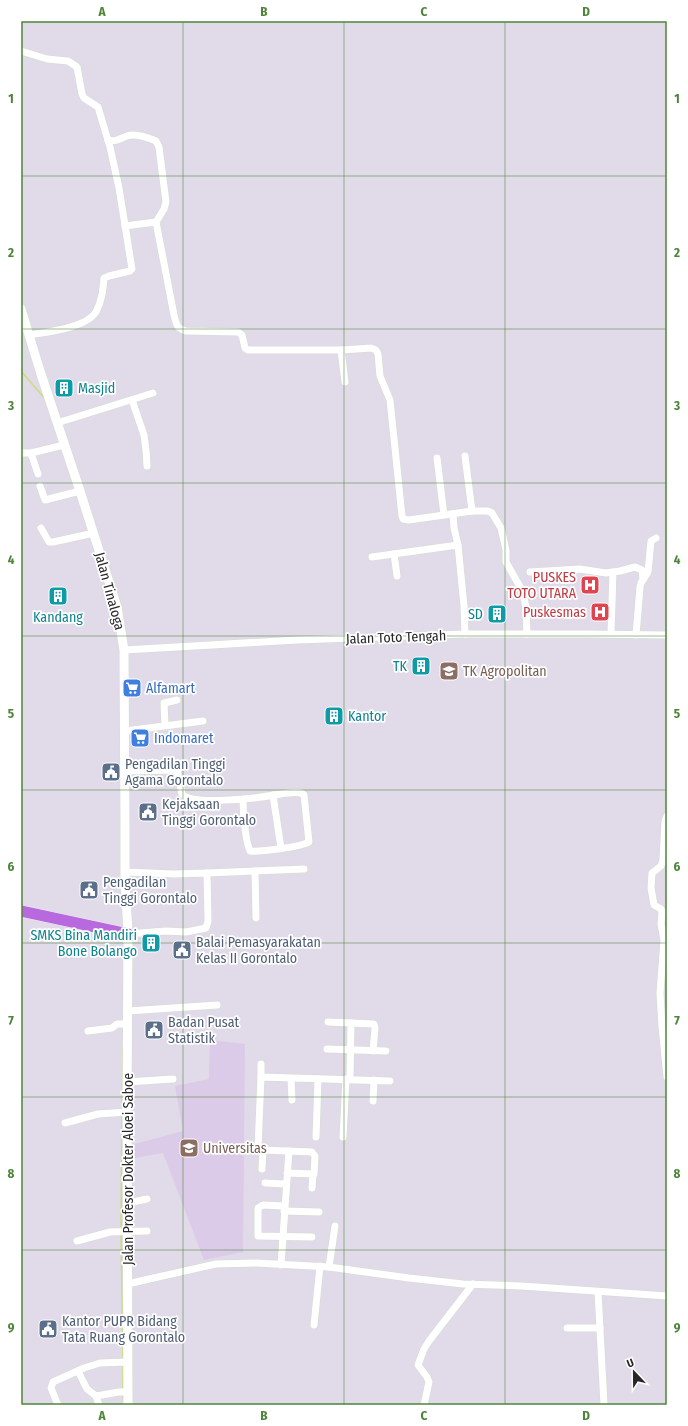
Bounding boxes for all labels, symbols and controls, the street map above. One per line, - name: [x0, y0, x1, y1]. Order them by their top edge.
- text: A: [97, 4, 106, 19]
- text: B: [260, 4, 268, 19]
- text: C: [421, 4, 428, 19]
- text: D: [582, 4, 590, 19]
- text: 1: [8, 91, 14, 106]
- text: 1: [674, 91, 680, 106]
- text: 2: [7, 245, 14, 260]
- text: 2: [673, 245, 680, 260]
- building icon: Masjid: [53, 377, 75, 399]
- place label: Masjid: [78, 380, 115, 397]
- text: 3: [7, 398, 14, 413]
- text: 3: [673, 398, 680, 413]
- street label: Jalan Tinaloga: [91, 550, 128, 632]
- text: 4: [8, 552, 15, 567]
- text: 4: [674, 552, 681, 567]
- place label: PUSKES TOTO UTARA: [507, 569, 577, 602]
- hospital icon: PUSKES TOTO UTARA: [579, 574, 601, 596]
- building icon: Kandang: [47, 585, 69, 607]
- hospital icon: Puskesmas: [589, 601, 611, 623]
- building icon: SD: [486, 603, 508, 625]
- place label: Puskesmas: [523, 604, 586, 621]
- place label: SD: [468, 606, 483, 623]
- place label: Kandang: [33, 609, 83, 626]
- street label: Jalan Toto Tengah: [346, 627, 446, 648]
- building icon: TK: [410, 655, 432, 677]
- place label: TK: [393, 658, 408, 675]
- school or university icon: TK Agropolitan: [438, 660, 460, 682]
- place label: TK Agropolitan: [463, 663, 547, 680]
- supermarket icon: Alfamart: [121, 677, 143, 699]
- place label: Alfamart: [146, 680, 195, 697]
- building icon: Kantor: [323, 705, 345, 727]
- text: 5: [8, 706, 14, 721]
- text: 5: [674, 706, 680, 721]
- place label: Kantor: [348, 708, 386, 725]
- supermarket icon: Indomaret: [129, 727, 151, 749]
- place label: Indomaret: [154, 730, 214, 747]
- place label: Pengadilan Tinggi Agama Gorontalo: [125, 756, 226, 789]
- public building icon: Pengadilan Tinggi Agama Gorontalo: [100, 761, 122, 783]
- place label: Kejaksaan Tinggi Gorontalo: [162, 796, 256, 829]
- public building icon: Kejaksaan Tinggi Gorontalo: [137, 801, 159, 823]
- text: 6: [8, 859, 15, 874]
- text: 6: [674, 859, 681, 874]
- place label: Pengadilan Tinggi Gorontalo: [103, 874, 197, 907]
- public building icon: Pengadilan Tinggi Gorontalo: [78, 879, 100, 901]
- place label: SMKS Bina Mandiri Bone Bolango: [30, 927, 137, 960]
- building icon: SMKS Bina Mandiri Bone Bolango: [140, 932, 162, 954]
- place label: Balai Pemasyarakatan Kelas II Gorontalo: [196, 934, 321, 967]
- public building icon: Balai Pemasyarakatan Kelas II Gorontalo: [171, 939, 193, 961]
- text: 7: [8, 1013, 14, 1028]
- text: 7: [674, 1013, 680, 1028]
- place label: Badan Pusat Statistik: [168, 1014, 240, 1047]
- public building icon: Badan Pusat Statistik: [143, 1019, 165, 1041]
- street label: Jalan Profesor Dokter Aloei Saboe: [120, 1073, 137, 1265]
- school or university icon: Universitas: [178, 1137, 200, 1159]
- place label: Universitas: [203, 1140, 267, 1157]
- text: 8: [8, 1166, 15, 1181]
- text: 8: [674, 1166, 681, 1181]
- place label: Kantor PUPR Bidang Tata Ruang Gorontalo: [62, 1313, 185, 1346]
- public building icon: Kantor PUPR Bidang Tata Ruang Gorontalo: [37, 1318, 59, 1340]
- text: 9: [8, 1320, 15, 1335]
- text: 9: [674, 1320, 681, 1335]
- north arrow: [614, 1352, 654, 1392]
- text: U: [625, 1356, 636, 1370]
- text: A: [97, 1408, 106, 1423]
- text: B: [260, 1408, 268, 1423]
- text: C: [421, 1408, 428, 1423]
- text: D: [582, 1408, 590, 1423]

